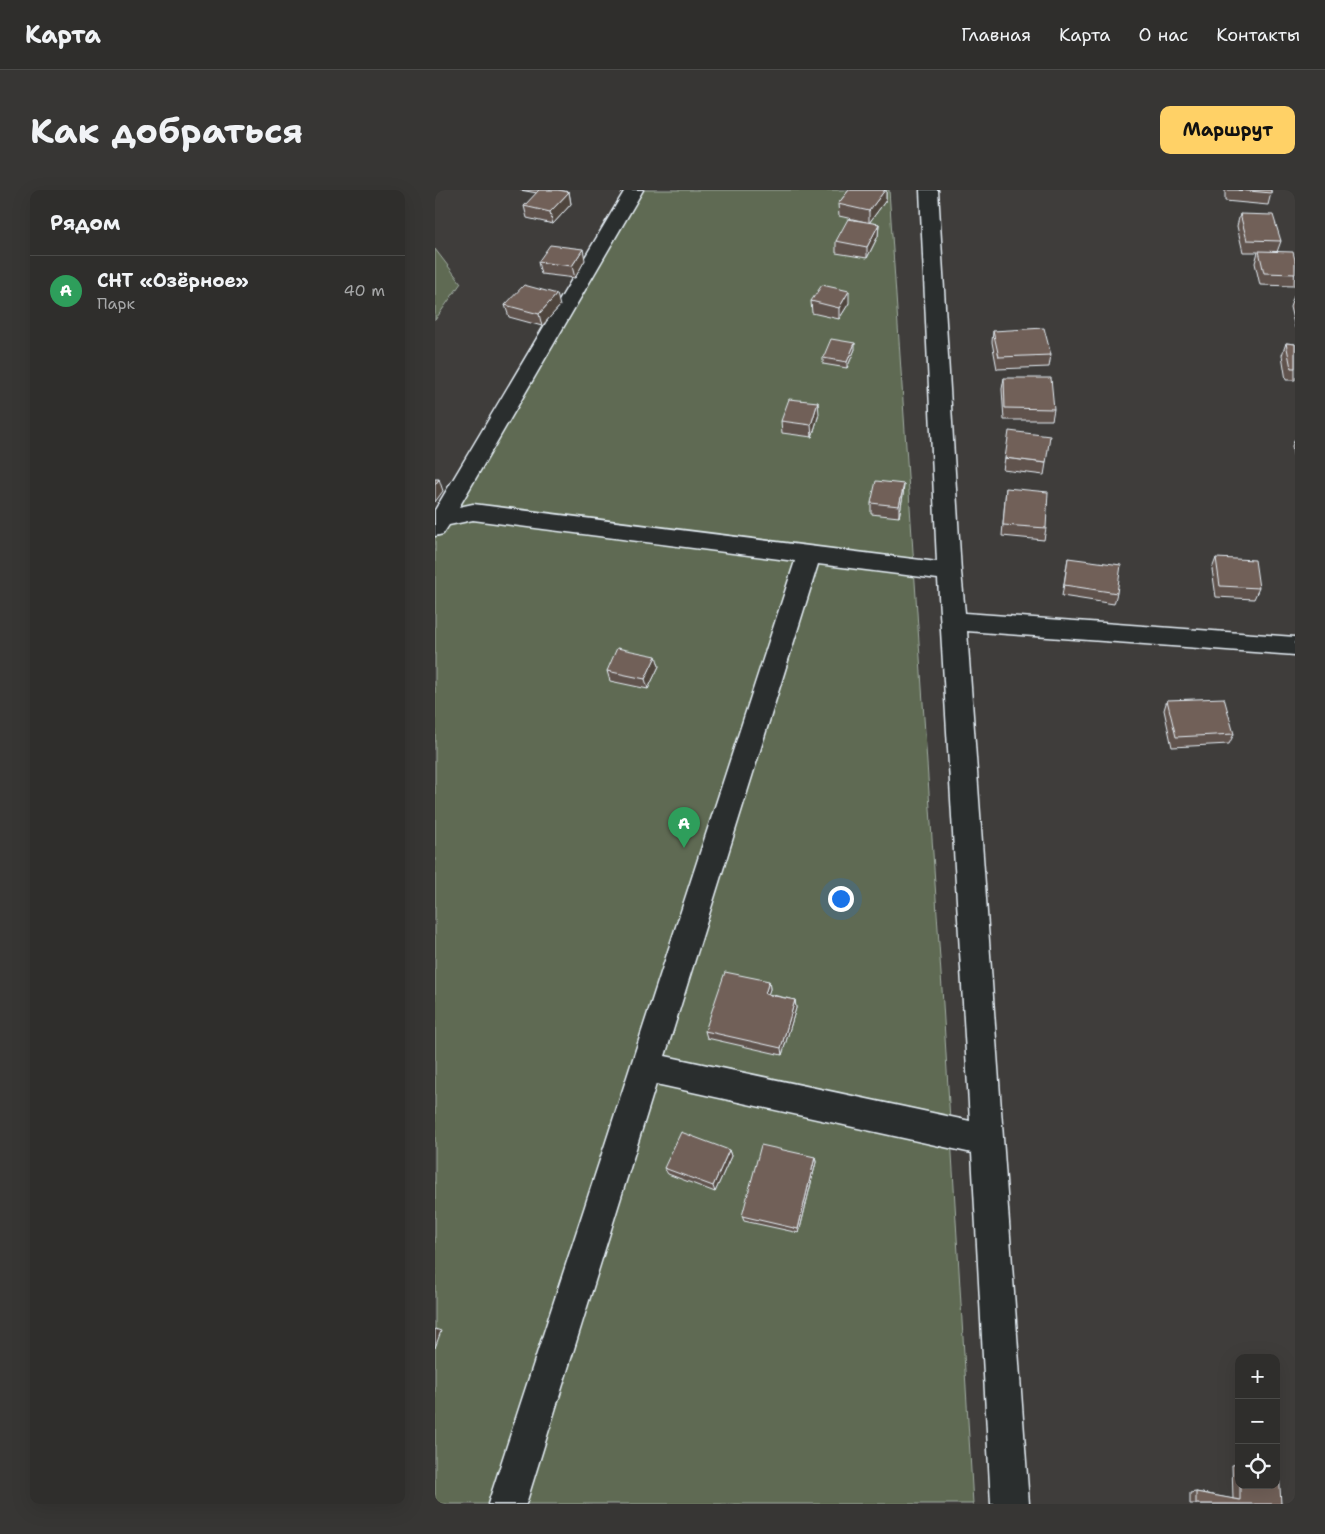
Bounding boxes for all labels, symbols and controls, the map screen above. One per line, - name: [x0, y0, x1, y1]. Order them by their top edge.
- text: Карта: [25, 19, 101, 51]
- text: Главная: [961, 23, 1031, 47]
- text: Карта: [1059, 23, 1111, 47]
- text: О нас: [1139, 23, 1188, 47]
- text: Контакты: [1216, 23, 1300, 47]
- button: Маршрут: [1160, 106, 1295, 154]
- text: Как добраться: [30, 107, 303, 154]
- text: Рядом: [50, 209, 120, 237]
- text: СНТ «Озёрное»: [97, 268, 249, 293]
- text: A: [60, 280, 72, 301]
- text: 40 m: [343, 280, 385, 301]
- text: Парк: [97, 293, 135, 314]
- pin: A: [668, 807, 700, 848]
- your location: [828, 886, 854, 912]
- map controls: [1235, 1354, 1280, 1489]
- button: +: [1235, 1354, 1280, 1399]
- button: −: [1235, 1399, 1280, 1444]
- button: locate: [1235, 1444, 1280, 1489]

